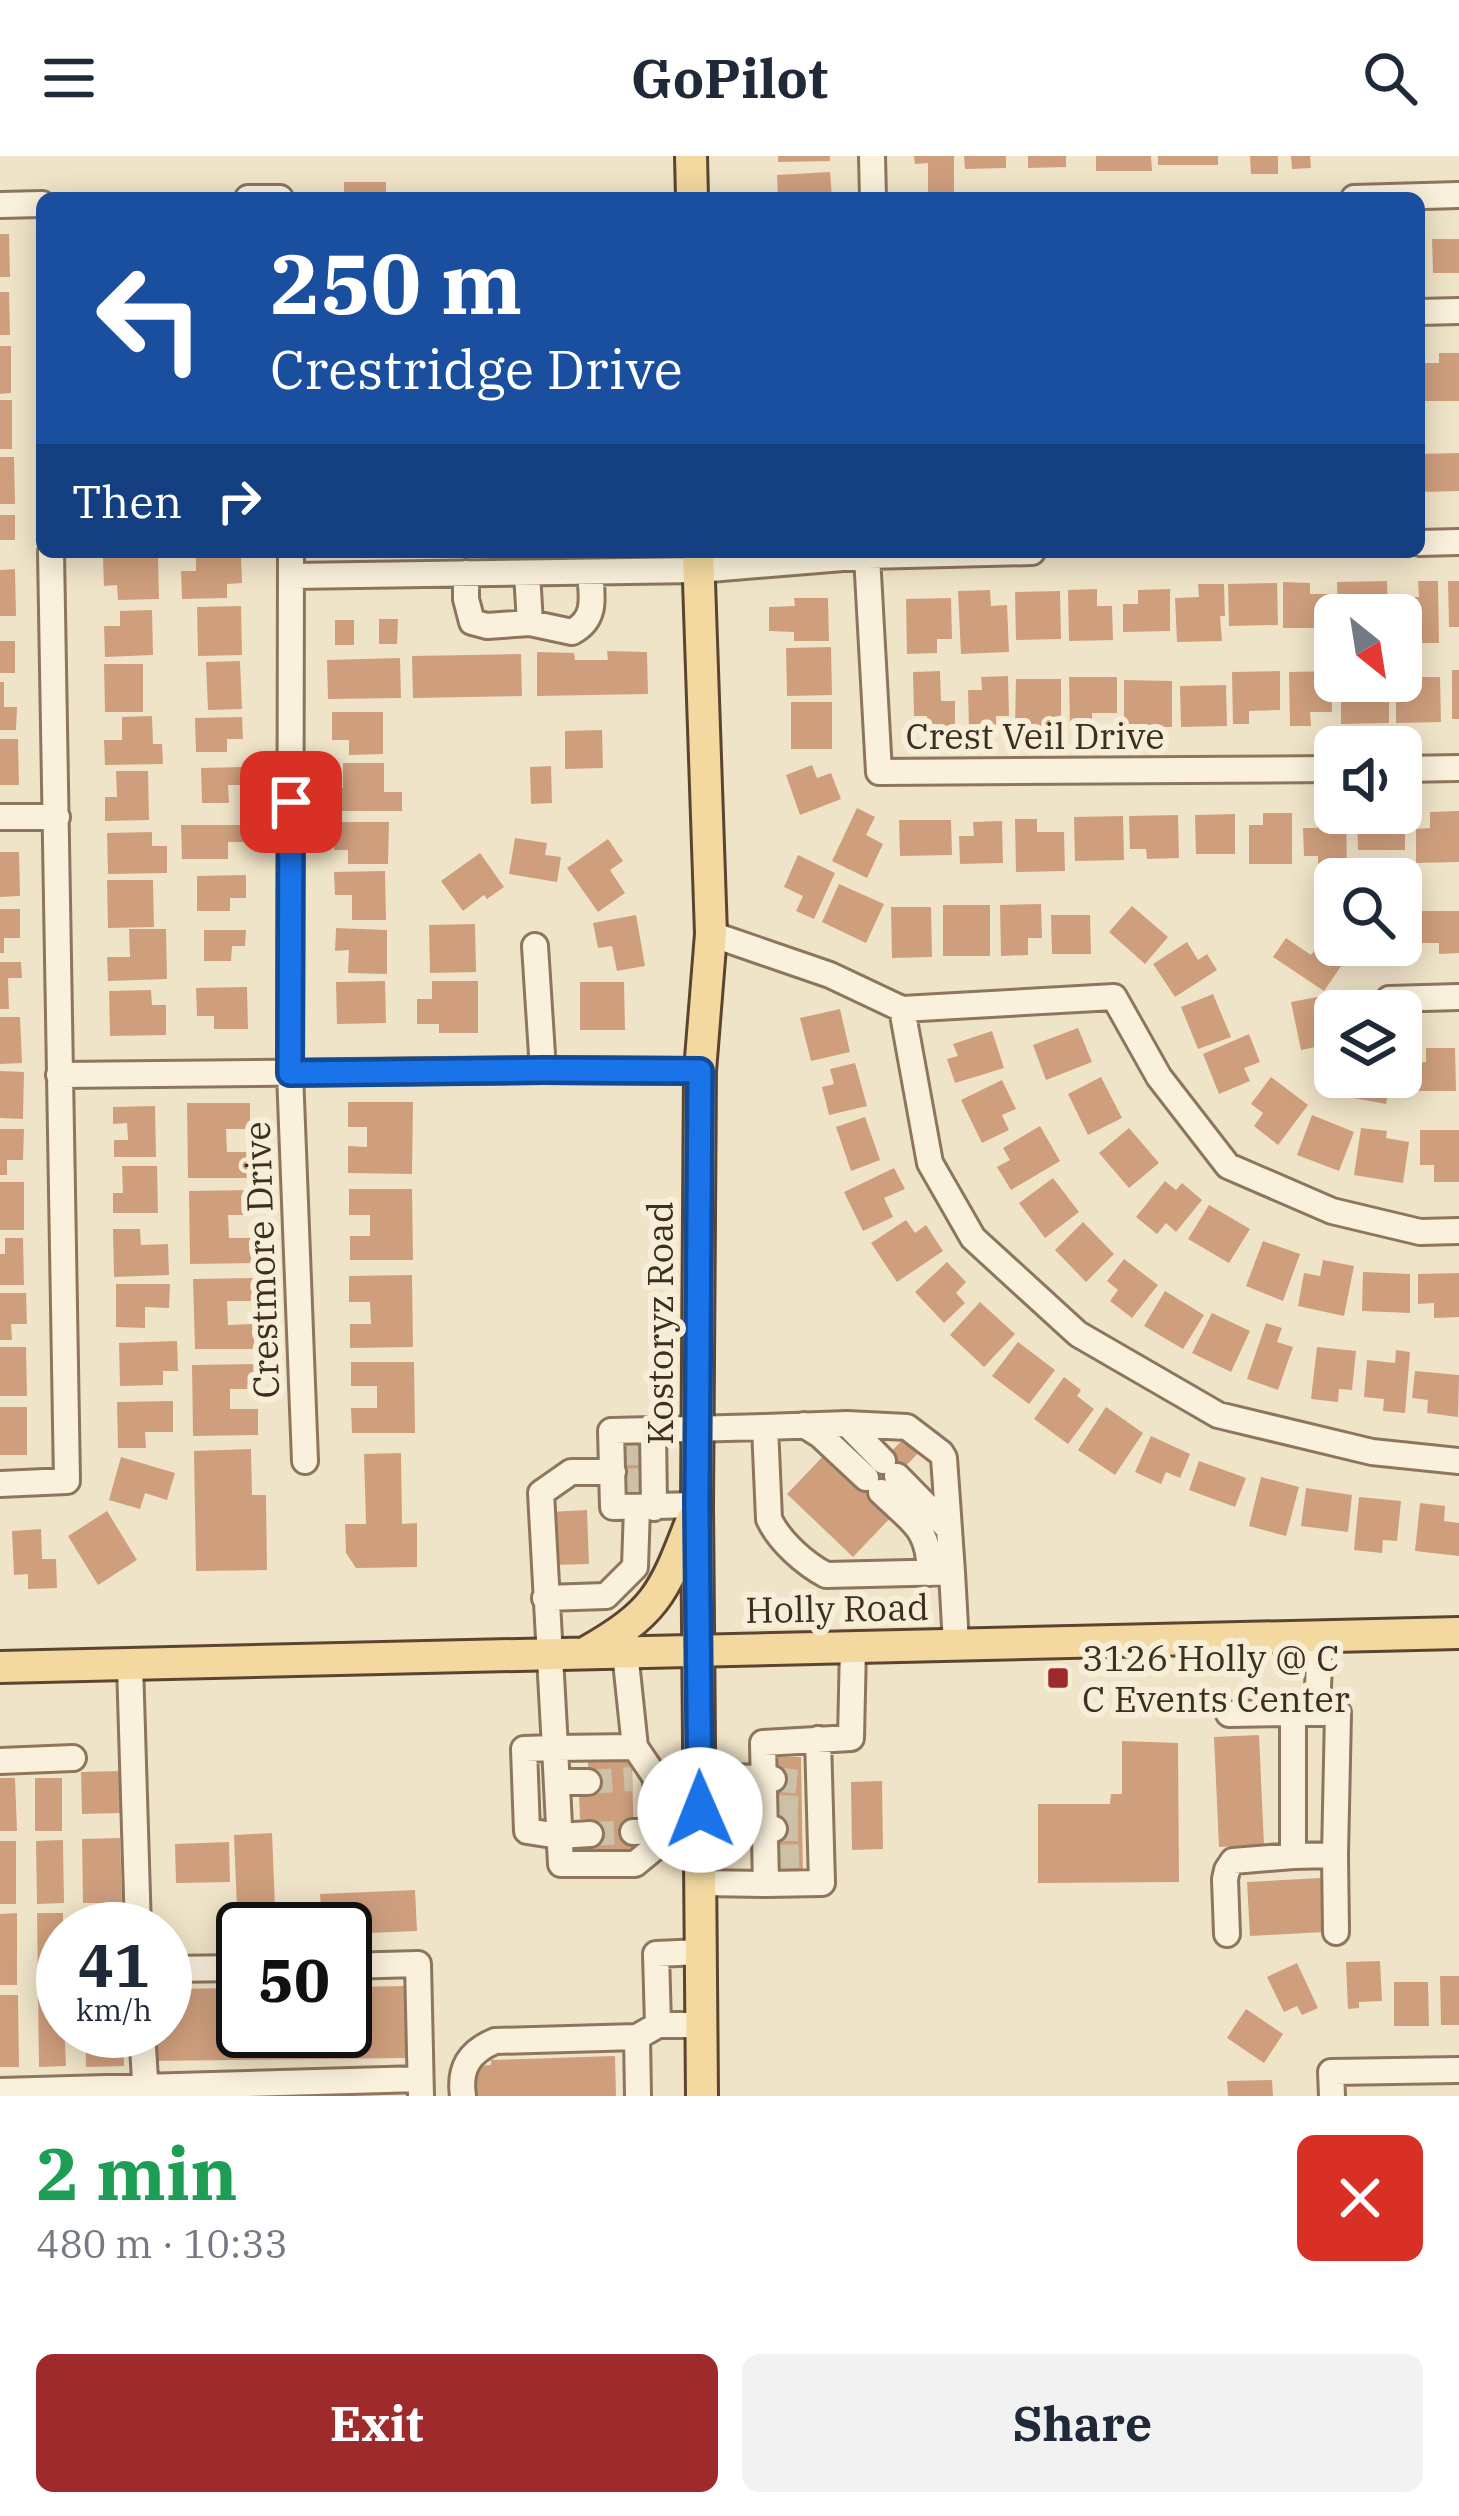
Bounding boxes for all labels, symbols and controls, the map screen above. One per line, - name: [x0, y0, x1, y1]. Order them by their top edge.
- text: GoPilot: [631, 43, 828, 113]
- icon: menu: [36, 45, 102, 111]
- icon: search: [1357, 45, 1423, 111]
- text: 250 m: [270, 228, 522, 337]
- icon: left: [72, 240, 228, 396]
- text: Crestridge Drive: [270, 334, 683, 404]
- icon: right: [206, 468, 272, 534]
- text: Then: [72, 472, 182, 530]
- north arrow: [1314, 594, 1422, 702]
- map controls: [1314, 594, 1422, 1098]
- street label: Crest Veil Drive: [905, 712, 1165, 759]
- button: sound: [1314, 726, 1422, 834]
- pin: [240, 751, 342, 853]
- icon: arrive: [258, 769, 324, 835]
- button: search: [1314, 858, 1422, 966]
- button: layers: [1314, 990, 1422, 1098]
- street label: Crestmore Drive: [233, 1121, 289, 1399]
- street label: Kostoryz Road: [636, 1201, 683, 1445]
- street label: Holly Road: [745, 1583, 929, 1633]
- place label: 3126 Holly @ C C Events Center: [1082, 1634, 1350, 1722]
- marker: 3126 Holly @ C C Events Center: [1045, 1665, 1071, 1691]
- position arrow: [637, 1747, 763, 1873]
- speed limit sign: 50: [216, 1902, 372, 2058]
- text: 41: [78, 1925, 150, 2004]
- text: km/h: [76, 1990, 152, 2029]
- text: 2 min: [36, 2126, 238, 2220]
- button: close: [1297, 2135, 1423, 2261]
- text: 480 m · 10:33: [36, 2218, 288, 2269]
- button: Exit: [36, 2354, 718, 2492]
- button: Share: [742, 2354, 1423, 2492]

